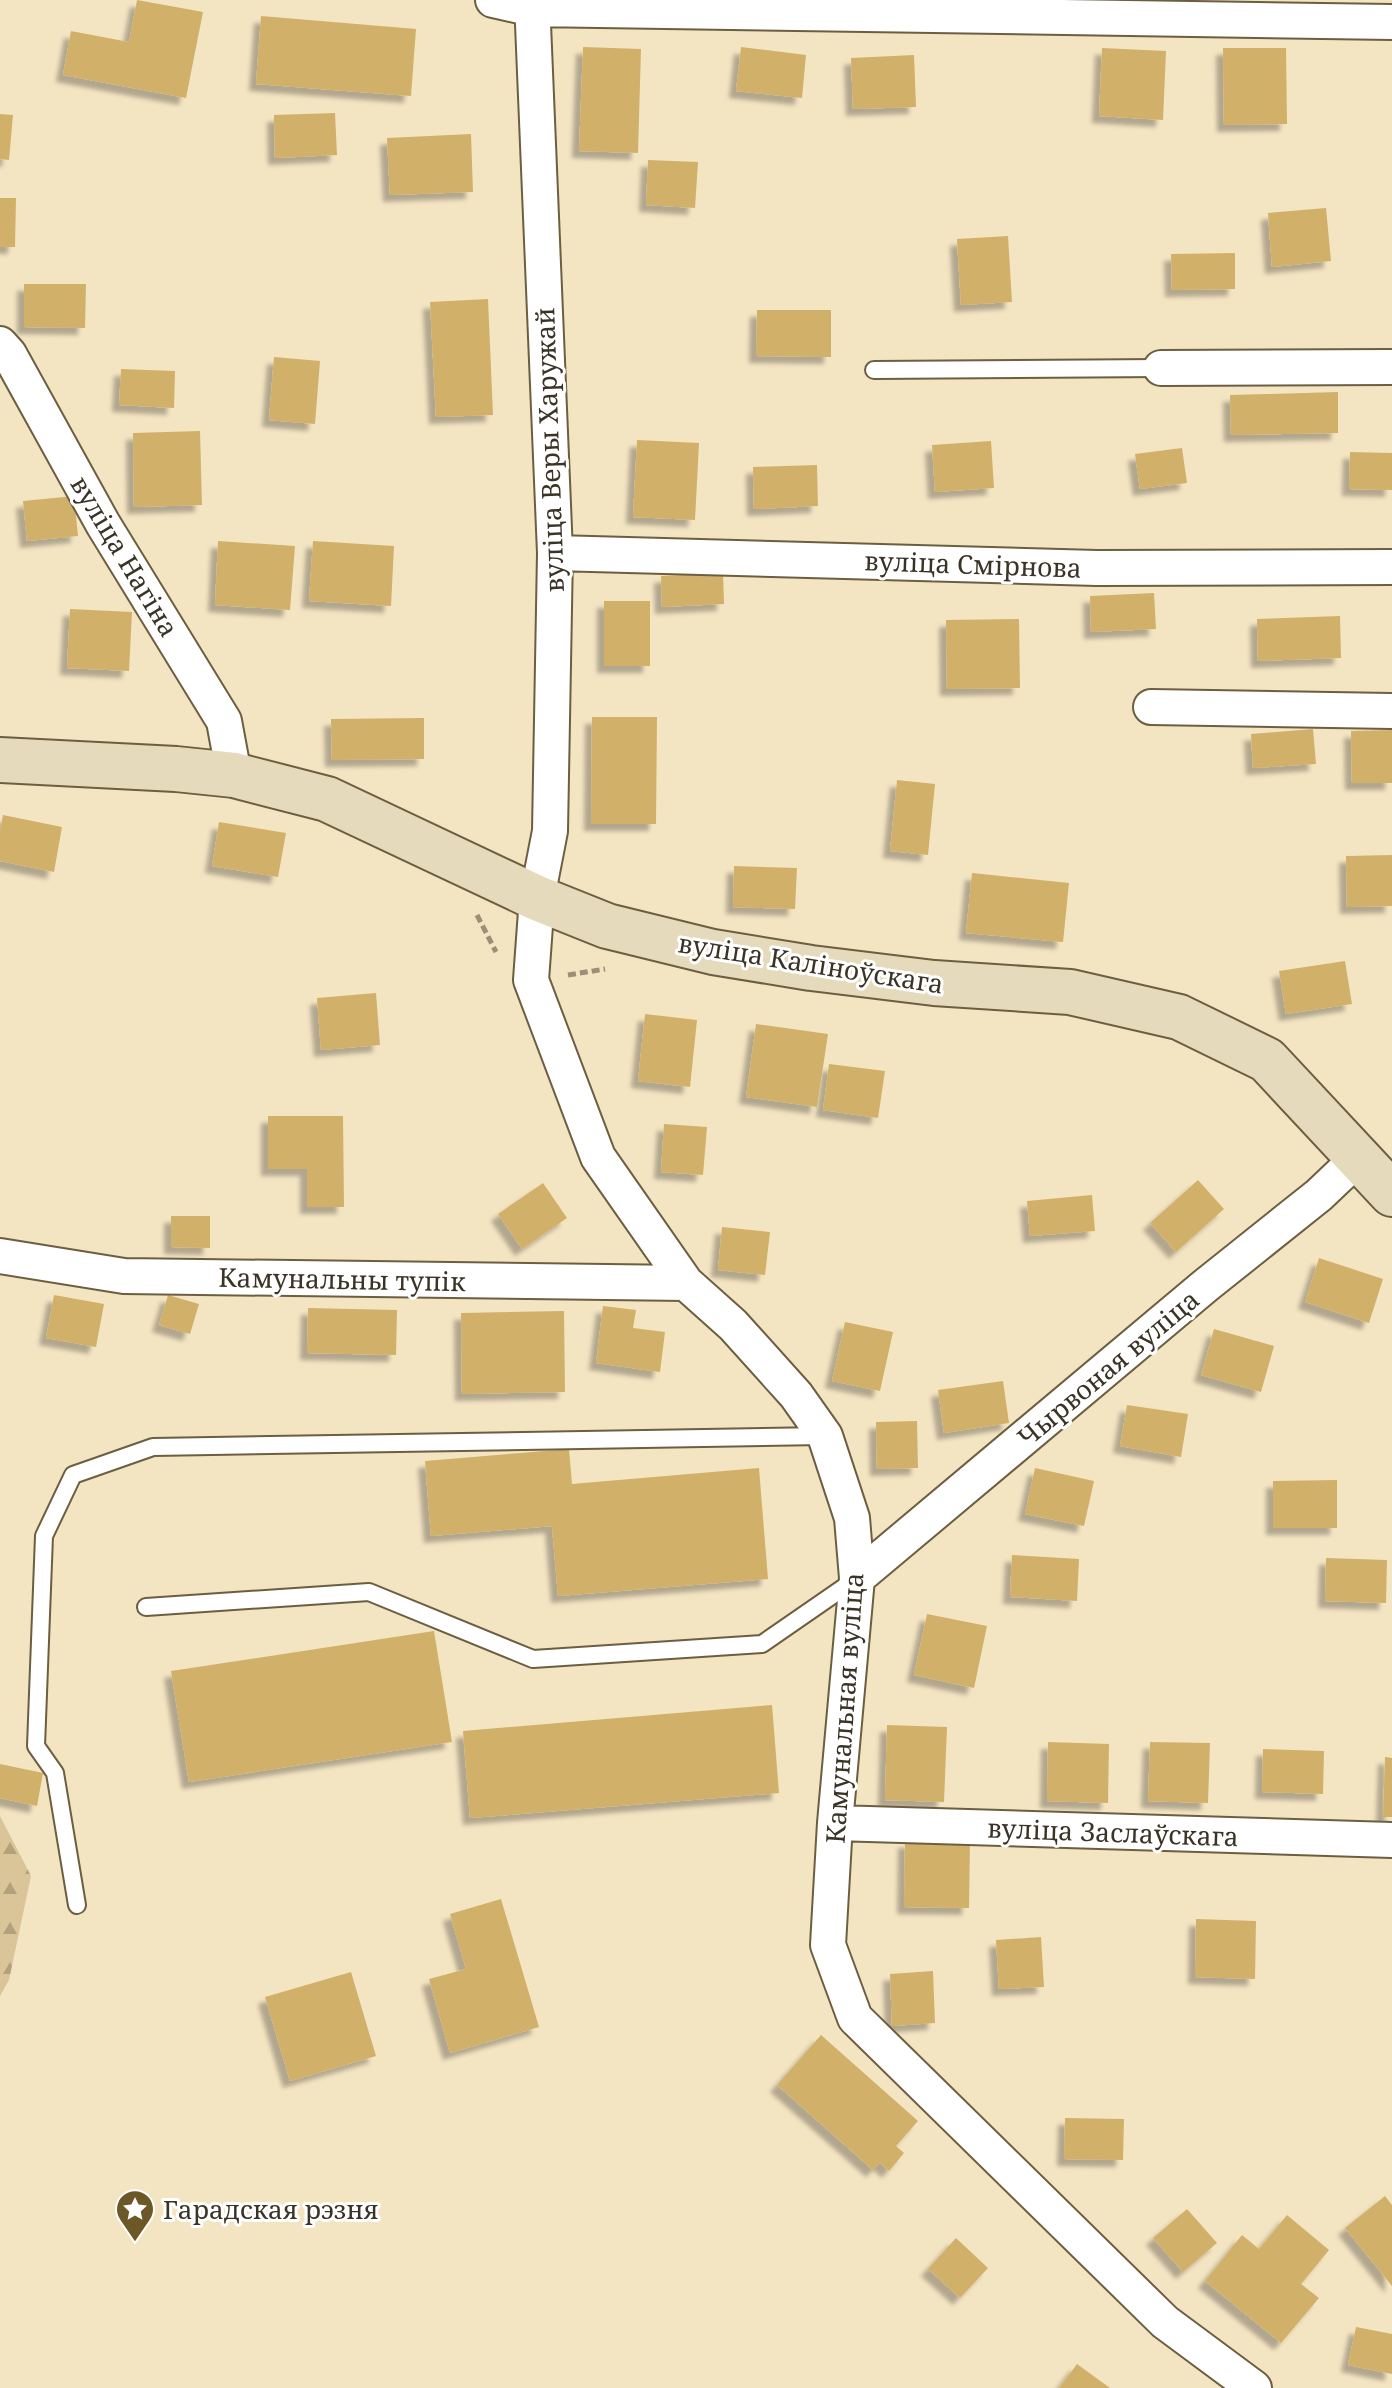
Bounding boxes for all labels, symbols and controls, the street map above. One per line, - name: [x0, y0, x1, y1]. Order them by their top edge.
- street label: вуліца Веры Харужай: [526, 307, 572, 593]
- street label: вуліца Нагіна: [63, 469, 187, 643]
- street label: вуліца Смірнова: [864, 542, 1082, 586]
- street label: вуліца Каліноўскага: [676, 924, 946, 1002]
- street label: Камунальны тупік: [218, 1259, 466, 1299]
- street label: Чырвоная вуліца: [1010, 1281, 1206, 1455]
- street label: Камунальная вуліца: [817, 1571, 871, 1845]
- street label: вуліца Заслаўскага: [987, 1810, 1239, 1854]
- place icon: Гарадская рэзня: [114, 2188, 156, 2243]
- place label: Гарадская рэзня: [163, 2191, 378, 2227]

